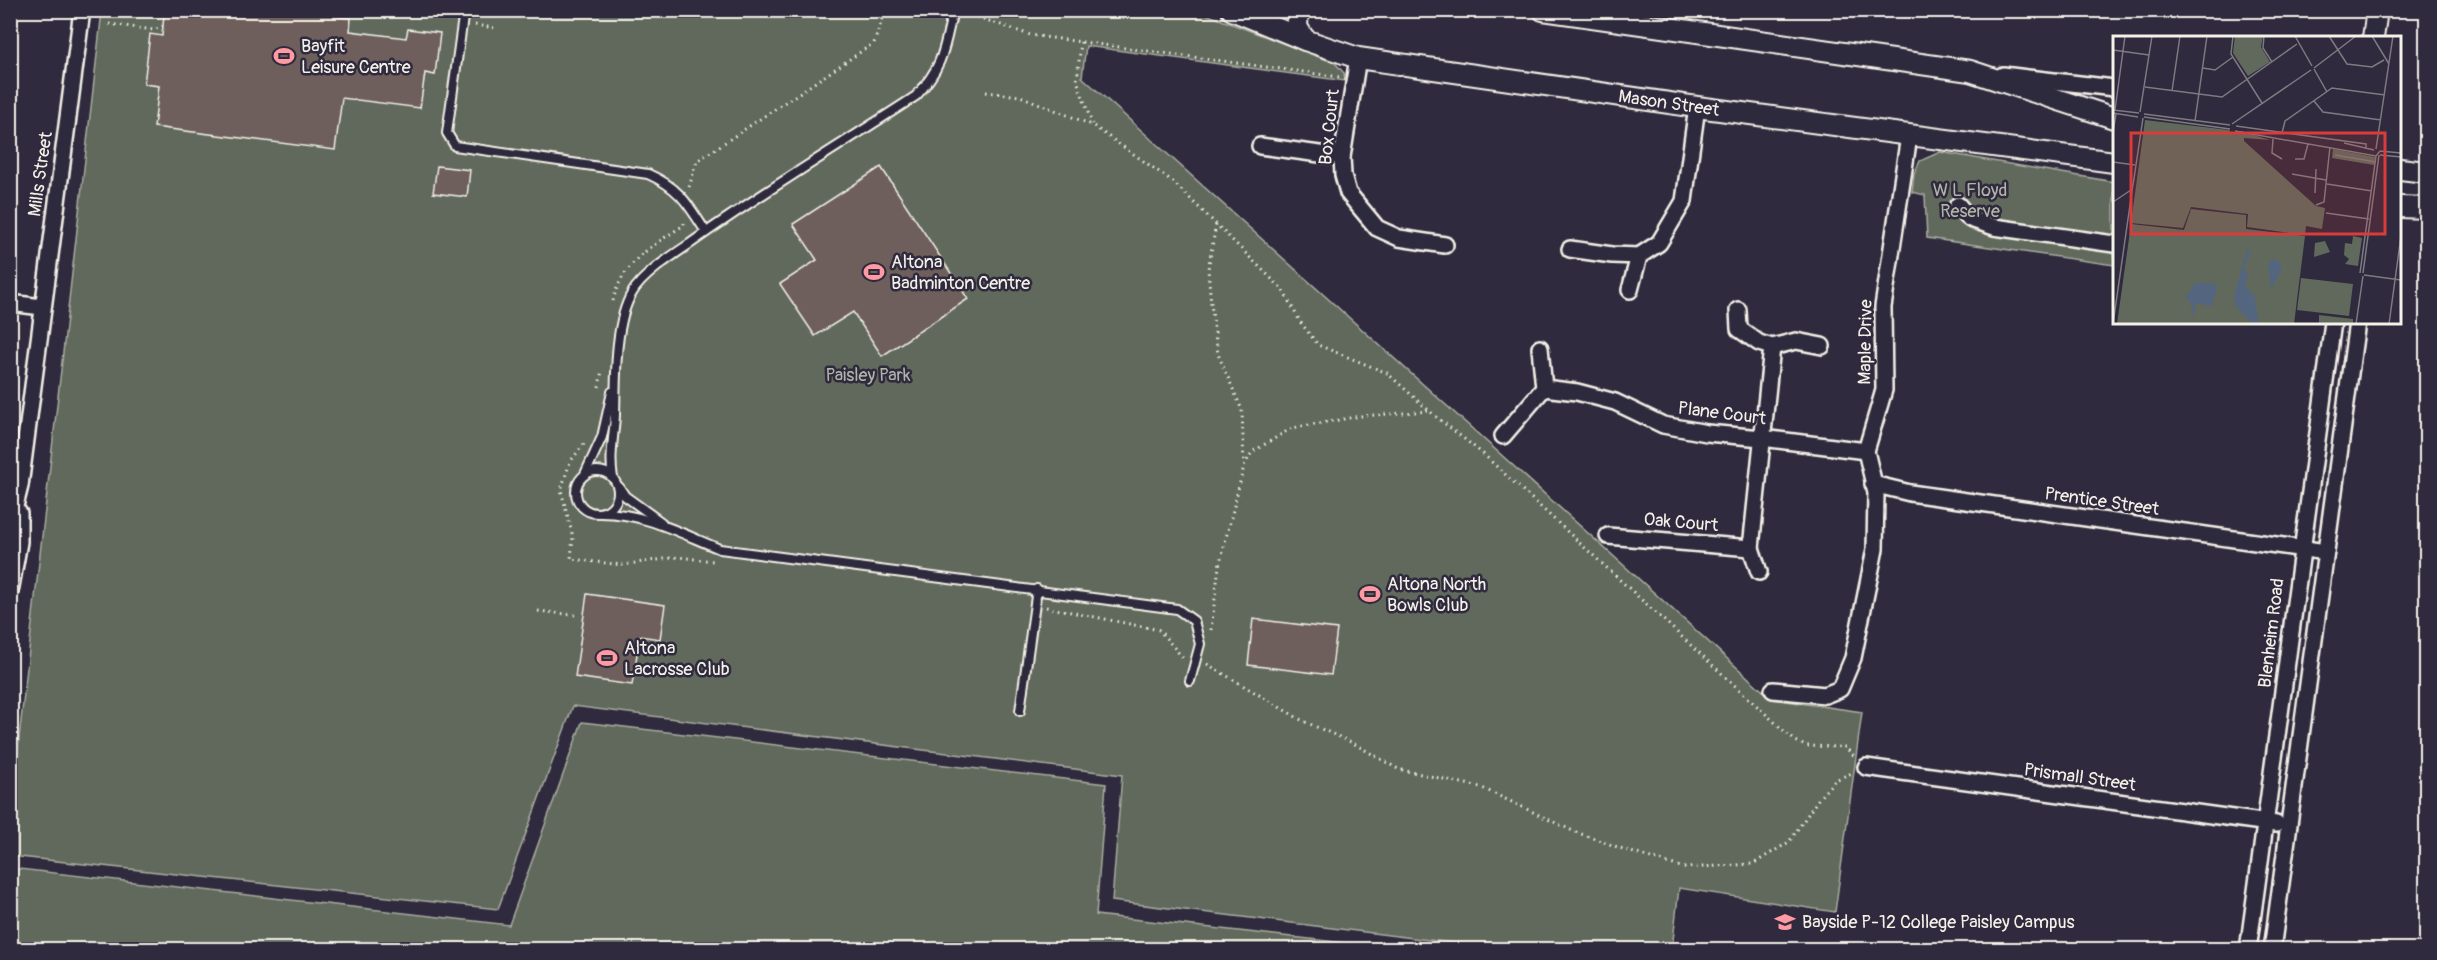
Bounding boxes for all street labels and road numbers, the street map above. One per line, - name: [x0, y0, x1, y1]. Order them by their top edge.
- street label: Mason Street: [1617, 85, 1722, 122]
- street label: Box Court: [1314, 87, 1345, 166]
- street label: Mills Street: [23, 129, 58, 218]
- street label: Maple Drive: [1853, 299, 1878, 385]
- street label: Plane Court: [1677, 397, 1768, 430]
- street label: Prentice Street: [2043, 482, 2161, 521]
- street label: Oak Court: [1643, 508, 1720, 537]
- street label: Blenheim Road: [2253, 577, 2290, 689]
- street label: Prismall Street: [2022, 758, 2138, 797]

